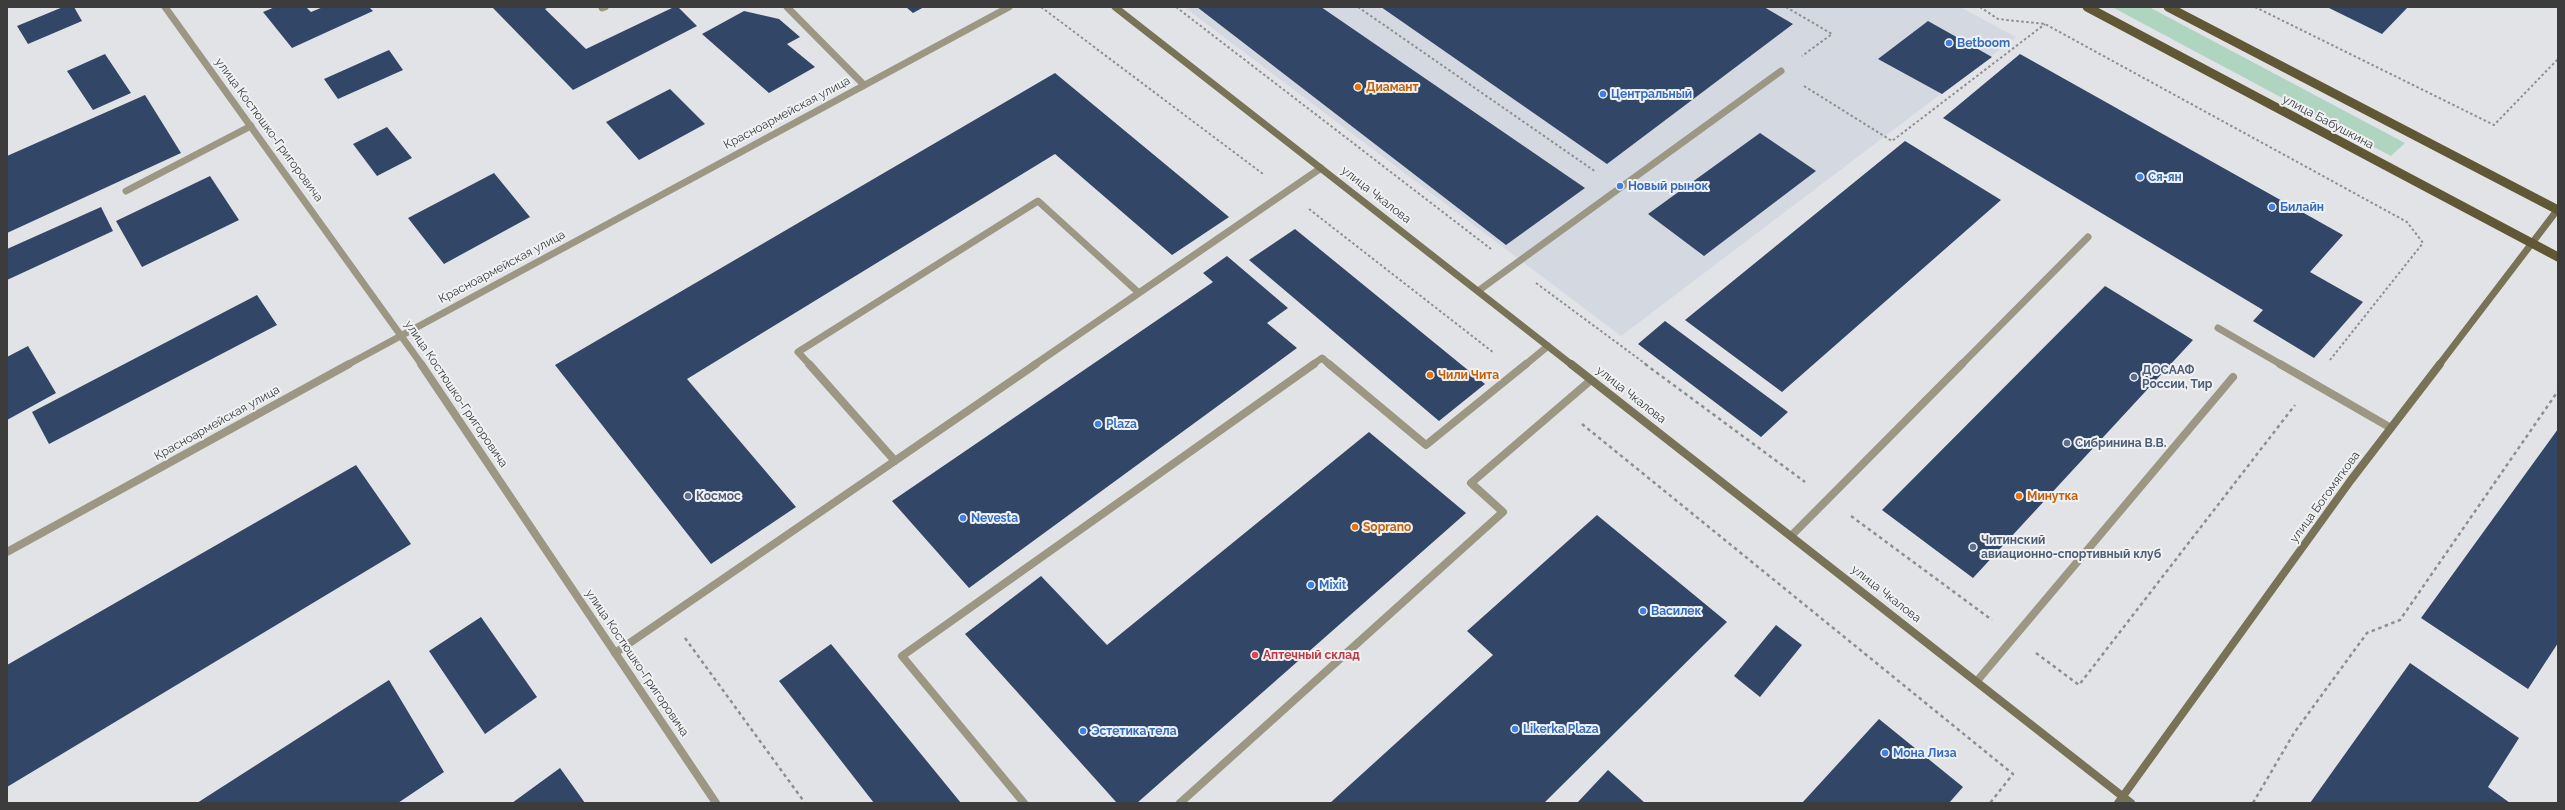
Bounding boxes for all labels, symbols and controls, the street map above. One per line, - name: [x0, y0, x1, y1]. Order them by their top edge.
- place label: Betboom: [1957, 36, 2010, 50]
- marker: Betboom: [1944, 38, 1954, 48]
- street label: улица Костюшко-Григоровича: [212, 55, 326, 205]
- street label: Красноармейская улица: [721, 73, 853, 153]
- place label: Диамант: [1366, 80, 1419, 94]
- marker: Диамант: [1353, 82, 1363, 92]
- place label: Центральный: [1611, 87, 1692, 101]
- marker: Центральный: [1598, 89, 1608, 99]
- street label: улица Бабушкина: [2280, 92, 2376, 152]
- street label: улица Чкалова: [1338, 163, 1414, 227]
- place label: Ся-ян: [2148, 170, 2182, 184]
- marker: Ся-ян: [2135, 172, 2145, 182]
- place label: Новый рынок: [1628, 179, 1708, 193]
- marker: Новый рынок: [1615, 181, 1625, 191]
- place label: Билайн: [2280, 200, 2324, 214]
- marker: Билайн: [2267, 202, 2277, 212]
- street label: Красноармейская улица: [436, 227, 568, 307]
- street label: улица Костюшко-Григоровича: [401, 318, 511, 470]
- street label: улица Чкалова: [1593, 363, 1669, 427]
- place label: ДОСААФ России, Тир: [2142, 363, 2212, 391]
- place label: Чили Чита: [1438, 368, 1499, 382]
- marker: Чили Чита: [1425, 370, 1435, 380]
- marker: ДОСААФ России, Тир: [2129, 372, 2139, 382]
- street label: Красноармейская улица: [152, 382, 282, 464]
- place label: Plaza: [1106, 417, 1137, 431]
- marker: Plaza: [1093, 419, 1103, 429]
- place label: Сибринина В.В.: [2075, 436, 2166, 450]
- marker: Сибринина В.В.: [2062, 438, 2072, 448]
- street label: улица Богомягкова: [2287, 448, 2363, 546]
- place label: Космос: [696, 489, 741, 503]
- place label: Минутка: [2027, 489, 2078, 503]
- marker: Космос: [683, 491, 693, 501]
- marker: Минутка: [2014, 491, 2024, 501]
- place label: Nevesta: [971, 511, 1018, 525]
- marker: Nevesta: [958, 513, 968, 523]
- place label: Soprano: [1363, 520, 1411, 534]
- marker: Soprano: [1350, 522, 1360, 532]
- place label: Читинский авиационно-спортивный клуб: [1981, 533, 2161, 561]
- marker: Читинский авиационно-спортивный клуб: [1968, 542, 1978, 552]
- street label: улица Чкалова: [1848, 562, 1924, 626]
- place label: Mixit: [1319, 578, 1346, 592]
- marker: Mixit: [1306, 580, 1316, 590]
- street label: улица Костюшко-Григоровича: [582, 587, 692, 739]
- place label: Василек: [1651, 604, 1701, 618]
- marker: Василек: [1638, 606, 1648, 616]
- place label: Аптечный склад: [1263, 648, 1360, 662]
- marker: Аптечный склад: [1250, 650, 1260, 660]
- place label: Likerka Plaza: [1523, 722, 1599, 736]
- place label: Эстетика тела: [1091, 724, 1177, 738]
- marker: Likerka Plaza: [1510, 724, 1520, 734]
- marker: Эстетика тела: [1078, 726, 1088, 736]
- place label: Мона Лиза: [1893, 746, 1957, 760]
- marker: Мона Лиза: [1880, 748, 1890, 758]

